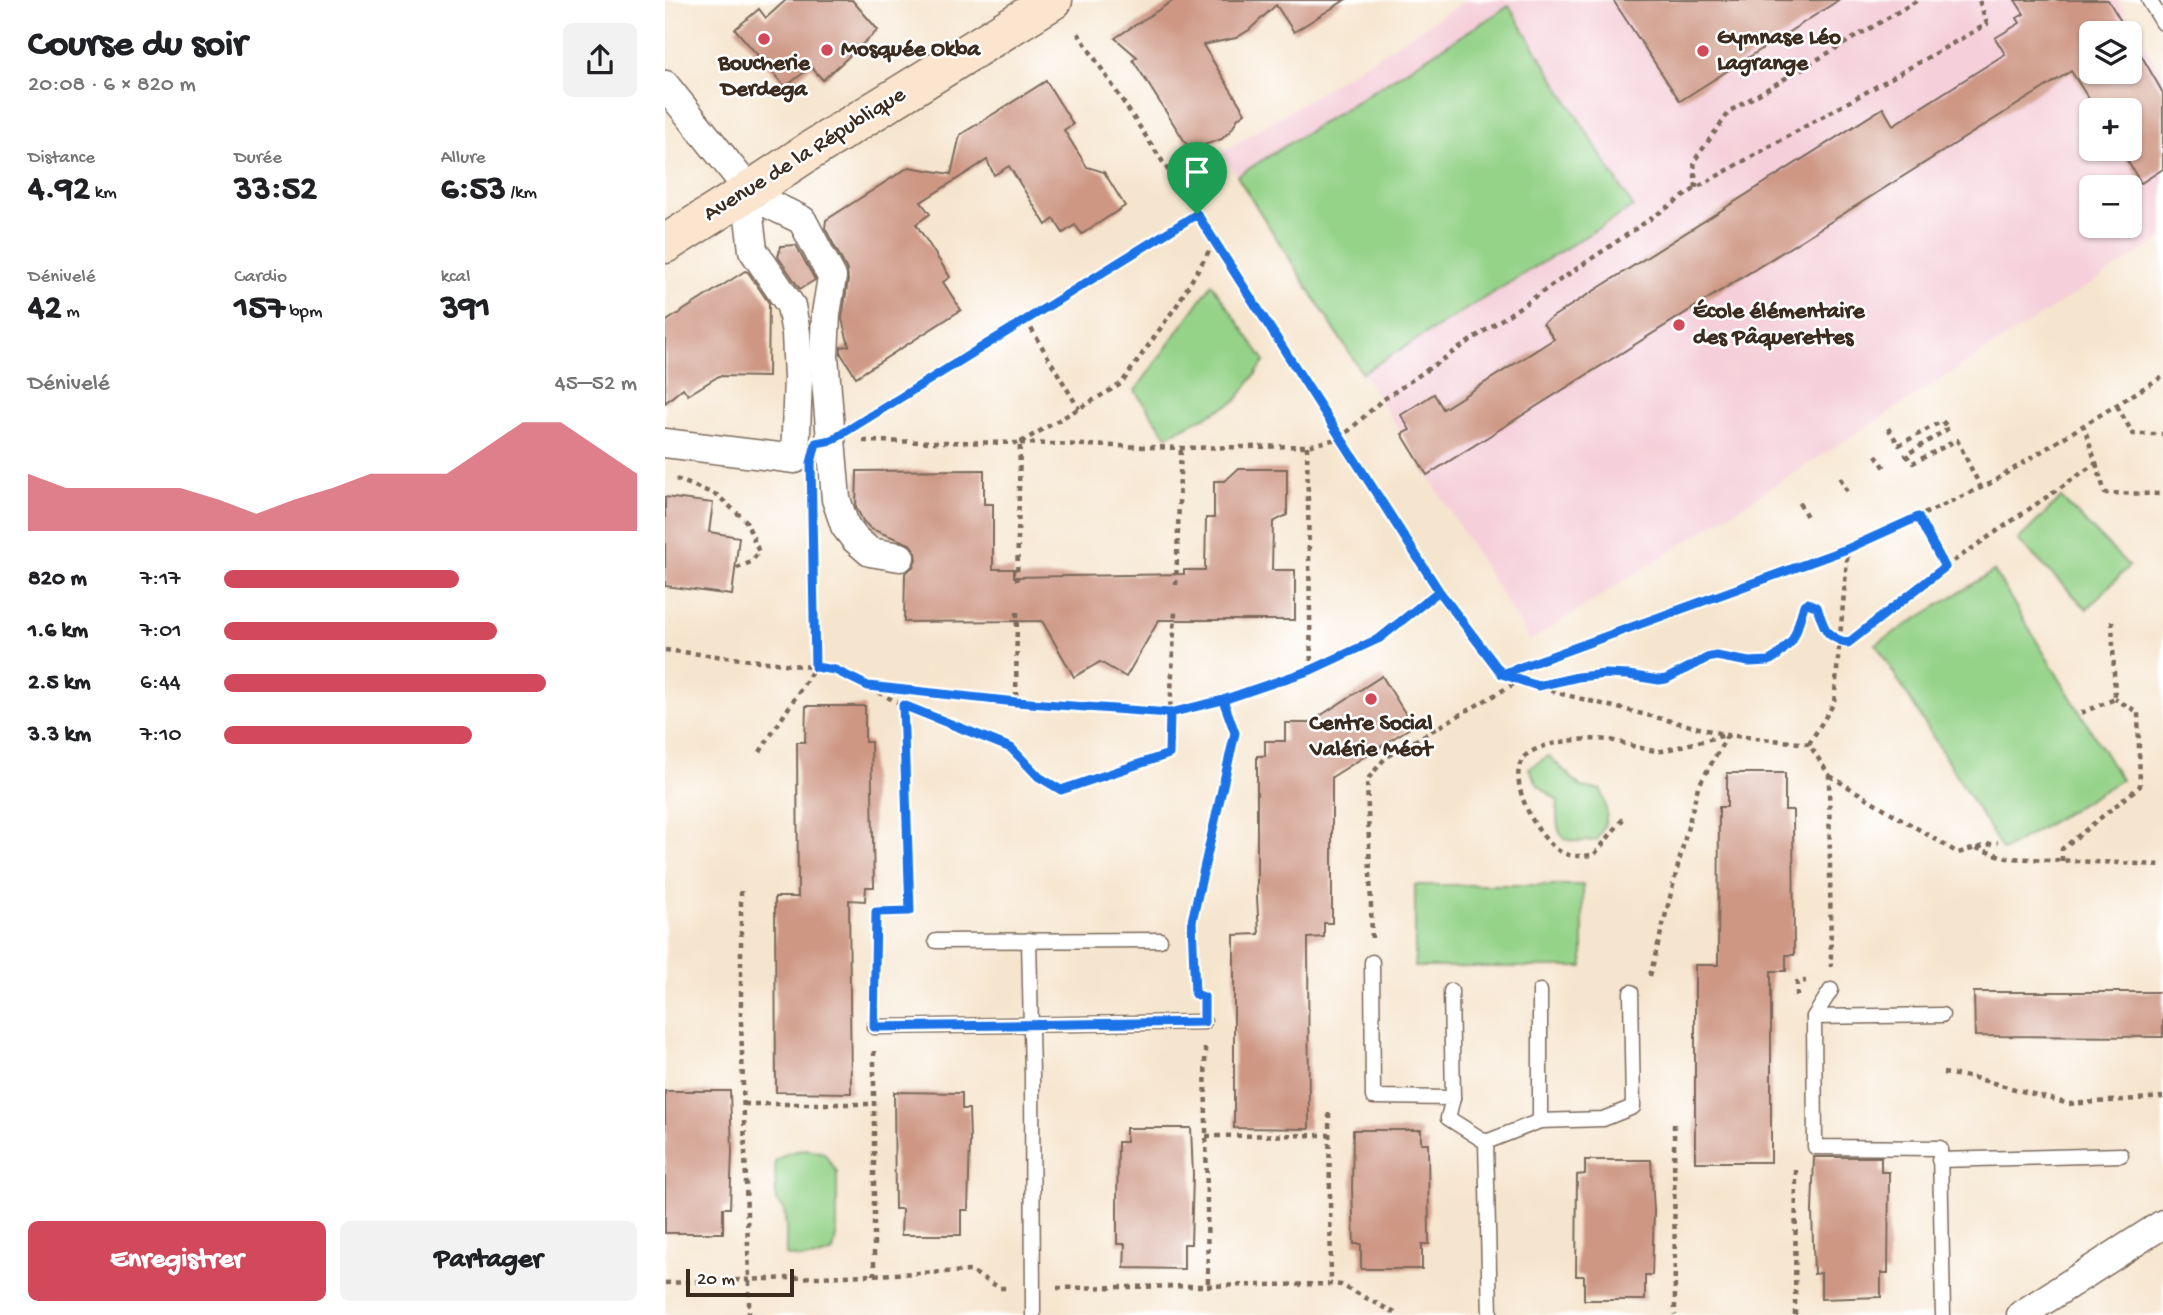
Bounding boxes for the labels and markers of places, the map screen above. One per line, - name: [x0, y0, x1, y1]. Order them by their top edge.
- place label: Gymnase Léo Lagrange: [1717, 25, 1841, 78]
- marker: Boucherie Derdega: [756, 31, 772, 47]
- place label: Mosquée Okba: [841, 37, 981, 64]
- marker: Mosquée Okba: [819, 42, 835, 58]
- marker: Gymnase Léo Lagrange: [1695, 43, 1711, 59]
- place label: Boucherie Derdega: [717, 51, 811, 104]
- pin: [1167, 142, 1227, 214]
- place label: École élémentaire des Pâquerettes: [1693, 299, 1866, 352]
- marker: École élémentaire des Pâquerettes: [1671, 317, 1687, 333]
- marker: Centre Social Valérie Méot: [1363, 691, 1379, 707]
- place label: Centre Social Valérie Méot: [1309, 711, 1435, 764]

